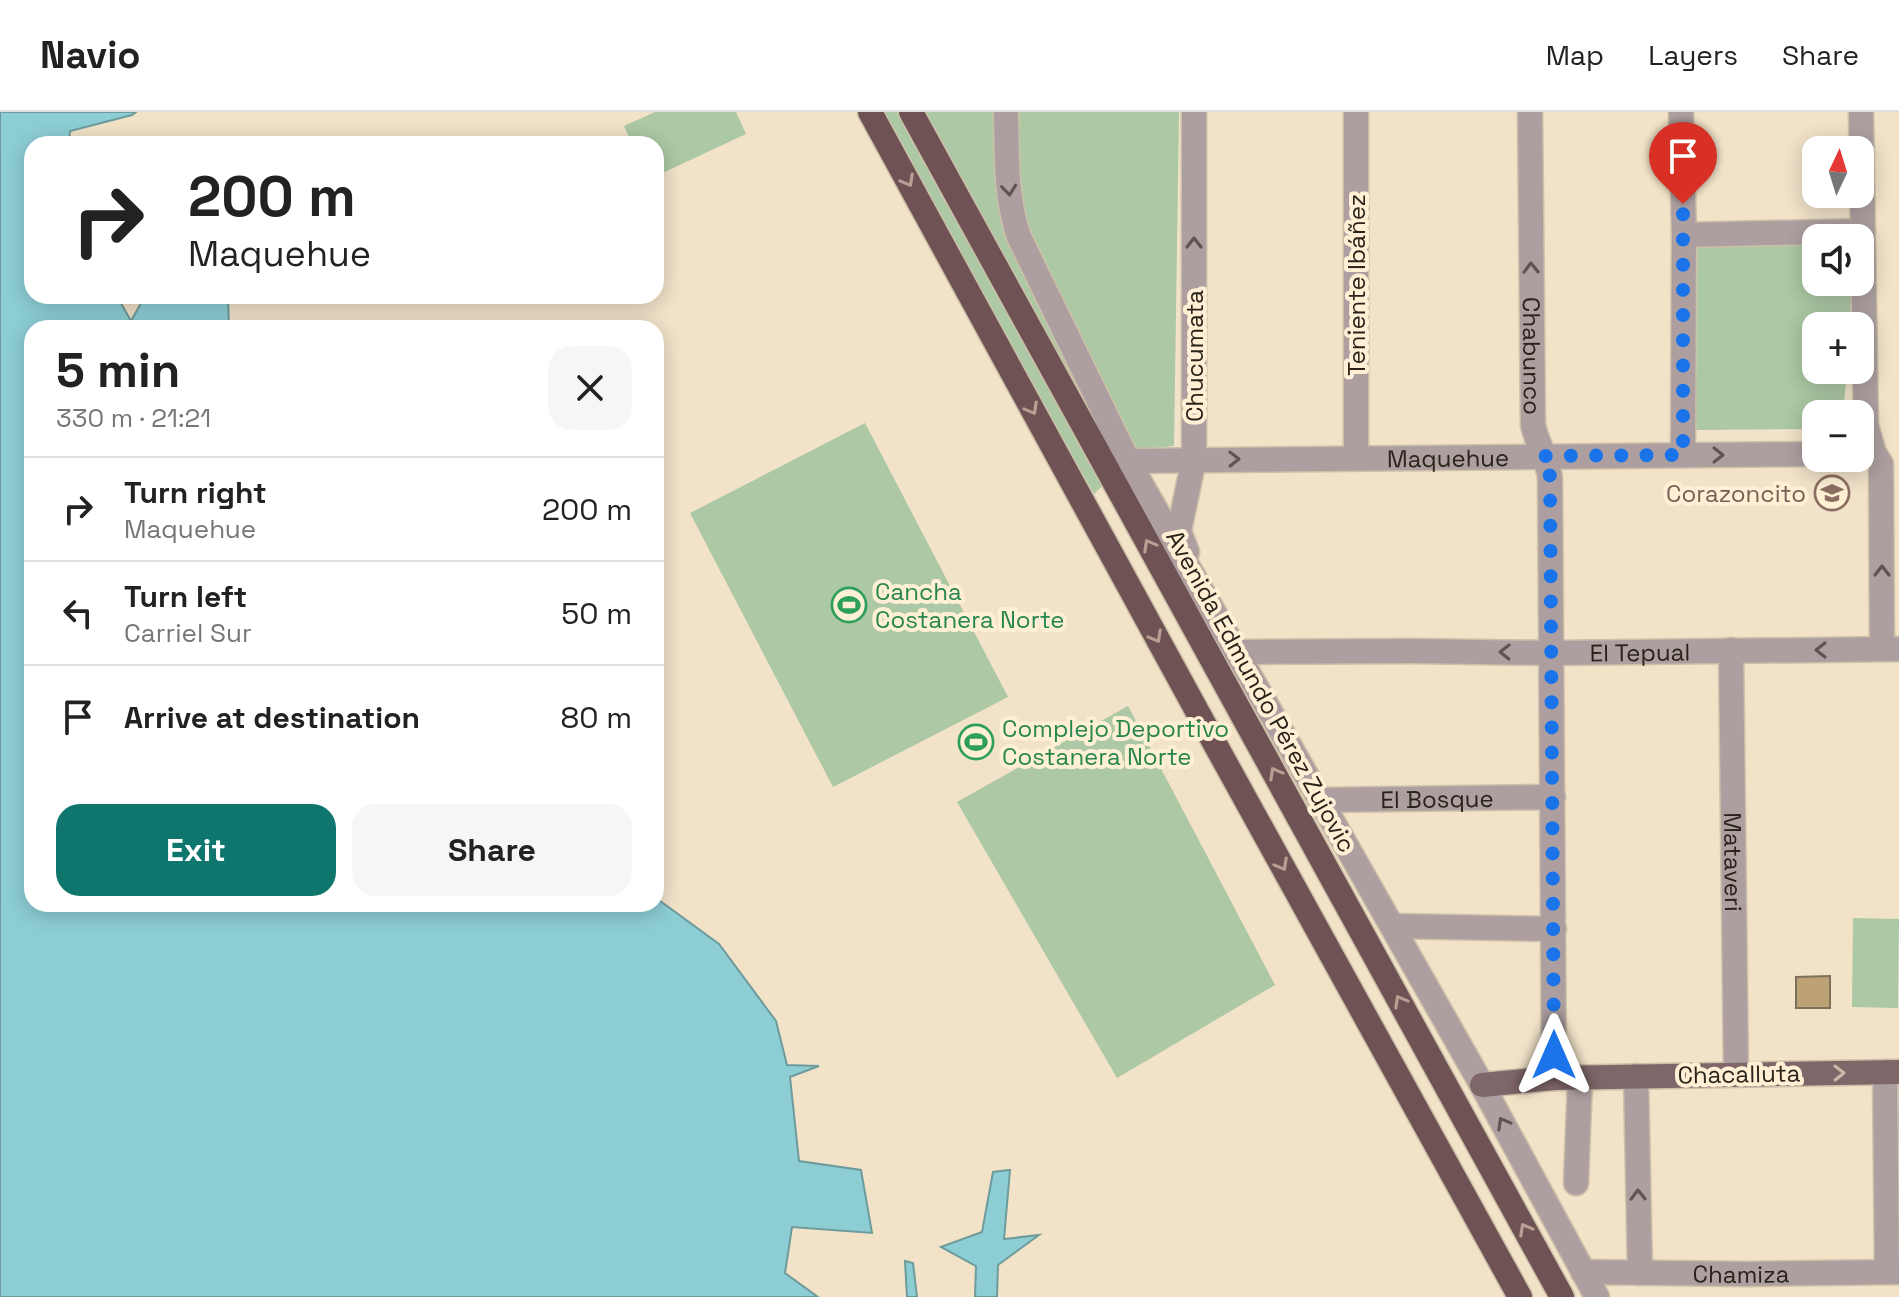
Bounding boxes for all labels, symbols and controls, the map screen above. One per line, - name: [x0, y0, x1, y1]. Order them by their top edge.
- text: Navio: [40, 31, 141, 79]
- text: Map: [1546, 37, 1604, 73]
- text: Layers: [1648, 37, 1738, 73]
- text: Share: [1782, 37, 1859, 73]
- pin: [1649, 122, 1717, 204]
- icon: arrive: [1661, 134, 1705, 178]
- north arrow: [1802, 136, 1874, 208]
- map controls: [1802, 136, 1874, 472]
- text: 200 m: [188, 161, 356, 232]
- icon: right: [56, 168, 160, 272]
- one-way arrow: [898, 172, 913, 187]
- one-way arrow: [1000, 184, 1017, 197]
- street label: Teniente Ibáñez: [1341, 194, 1372, 376]
- button: sound: [1802, 224, 1874, 296]
- text: Maquehue: [188, 231, 371, 277]
- one-way arrow: [1185, 236, 1203, 249]
- one-way arrow: [1523, 261, 1540, 274]
- street label: Chucumata: [1179, 290, 1210, 422]
- street label: Chabunco: [1516, 297, 1548, 415]
- button: +: [1802, 312, 1874, 384]
- text: 5 min: [56, 340, 180, 401]
- button: close: [548, 346, 632, 430]
- one-way arrow: [1022, 400, 1038, 414]
- button: −: [1802, 400, 1874, 472]
- text: 330 m · 21:21: [56, 401, 211, 435]
- street label: Maquehue: [1387, 442, 1509, 474]
- one-way arrow: [1712, 446, 1725, 464]
- one-way arrow: [1228, 450, 1241, 468]
- text: Turn right: [124, 473, 267, 512]
- school or university icon: Corazoncito: [1813, 474, 1851, 512]
- place label: Corazoncito: [1666, 478, 1806, 509]
- icon: right: [56, 487, 100, 531]
- text: 200 m: [542, 490, 632, 529]
- text: Maquehue: [124, 512, 256, 546]
- street label: Avenida Edmundo Pérez Zujovic: [1159, 524, 1363, 858]
- one-way arrow: [1143, 539, 1159, 554]
- one-way arrow: [1873, 564, 1891, 577]
- place label: Cancha Costanera Norte: [875, 576, 1065, 635]
- text: Turn left: [124, 577, 247, 616]
- sports icon: Cancha Costanera Norte: [830, 586, 868, 624]
- icon: left: [56, 591, 100, 635]
- text: 50 m: [561, 594, 632, 633]
- text: Carriel Sur: [124, 616, 252, 650]
- one-way arrow: [1147, 629, 1162, 643]
- street label: El Tepual: [1589, 636, 1691, 668]
- one-way arrow: [1814, 641, 1827, 659]
- one-way arrow: [1498, 644, 1511, 661]
- icon: arrive: [56, 695, 100, 739]
- text: Arrive at destination: [124, 698, 420, 737]
- text: 80 m: [561, 698, 632, 737]
- place label: Complejo Deportivo Costanera Norte: [1002, 713, 1229, 772]
- sports icon: Complejo Deportivo Costanera Norte: [957, 723, 995, 761]
- one-way arrow: [1269, 766, 1284, 781]
- street label: El Bosque: [1380, 782, 1494, 815]
- button: Exit: [56, 804, 336, 896]
- button: Share: [352, 804, 632, 896]
- street label: Mataveri: [1717, 812, 1750, 912]
- one-way arrow: [1272, 856, 1288, 871]
- one-way arrow: [1394, 994, 1409, 1009]
- position arrow: [1512, 1013, 1596, 1097]
- street label: Chacalluta: [1677, 1057, 1801, 1091]
- one-way arrow: [1833, 1064, 1846, 1082]
- one-way arrow: [1497, 1117, 1512, 1131]
- one-way arrow: [1630, 1188, 1647, 1201]
- one-way arrow: [1519, 1222, 1534, 1237]
- street label: Chamiza: [1692, 1258, 1790, 1290]

